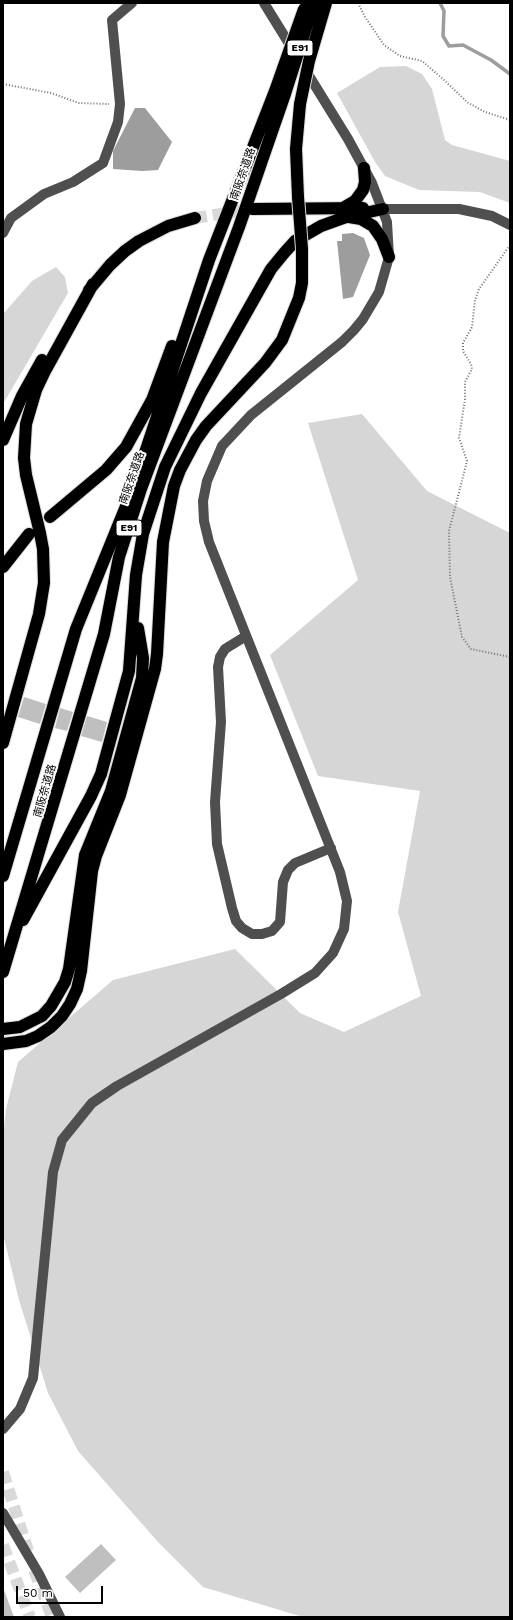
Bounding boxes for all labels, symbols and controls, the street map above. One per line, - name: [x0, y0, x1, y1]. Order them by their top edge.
- road number: E91: [287, 40, 313, 56]
- street label: 南阪奈道路: [228, 146, 258, 202]
- street label: 南阪奈道路: [117, 450, 147, 506]
- road number: E91: [116, 520, 142, 536]
- street label: 南阪奈道路: [31, 763, 59, 819]
- scale bar: [18, 1578, 105, 1604]
- text: 50 m: [23, 1586, 53, 1600]

